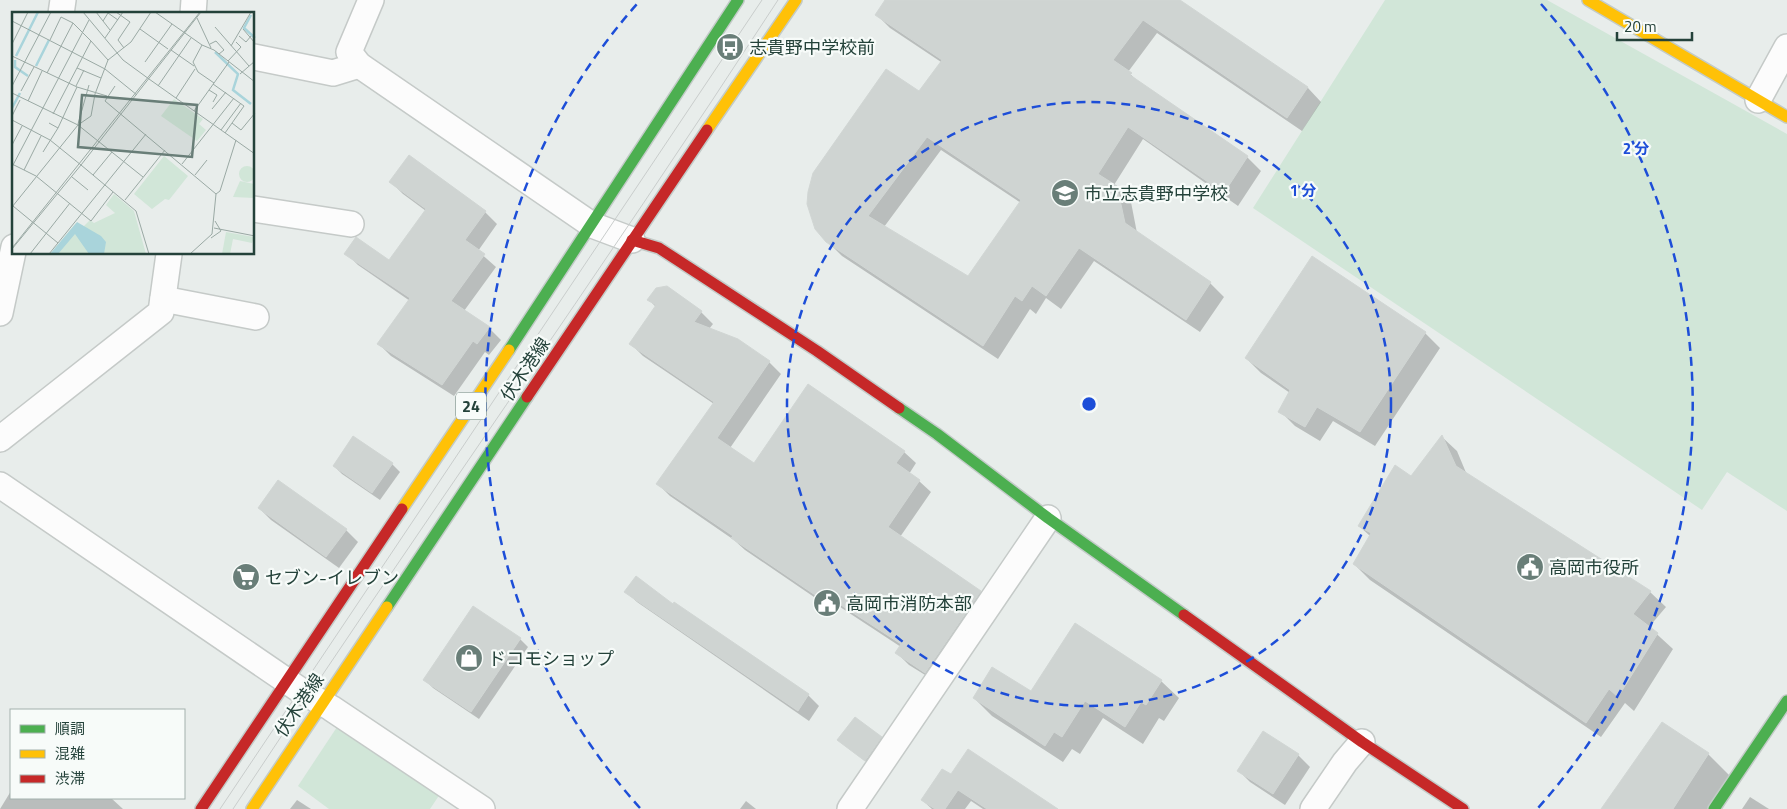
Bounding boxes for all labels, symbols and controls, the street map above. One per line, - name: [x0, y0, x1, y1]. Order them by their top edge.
- scale bar: [1617, 10, 1692, 42]
- inset map: [12, 12, 255, 255]
- text: 20 m: [1624, 15, 1657, 38]
- bus stop icon: 志貴野中学校前: [715, 32, 745, 62]
- place label: 志貴野中学校前: [749, 34, 875, 61]
- text: 2 分: [1623, 137, 1649, 160]
- school or university icon: 市立志貴野中学校: [1050, 178, 1080, 208]
- text: 1 分: [1290, 179, 1316, 202]
- place label: 市立志貴野中学校: [1084, 180, 1228, 207]
- street label: 伏木港線: [494, 332, 556, 406]
- road number: 24: [456, 392, 486, 420]
- centre of rings: [1080, 395, 1098, 413]
- public building icon: 高岡市役所: [1515, 552, 1545, 582]
- place label: 高岡市役所: [1549, 554, 1639, 581]
- supermarket icon: セブン-イレブン: [231, 562, 261, 592]
- place label: セブン-イレブン: [265, 564, 399, 591]
- public building icon: 高岡市消防本部: [812, 588, 842, 618]
- place label: 高岡市消防本部: [846, 590, 972, 617]
- shop icon: ドコモショップ: [454, 643, 484, 673]
- place label: ドコモショップ: [488, 645, 614, 672]
- street label: 伏木港線: [268, 668, 330, 742]
- legend: [10, 709, 185, 799]
- text: 順調: [55, 717, 85, 740]
- text: 混雑: [55, 742, 85, 765]
- text: 渋滞: [55, 767, 85, 790]

